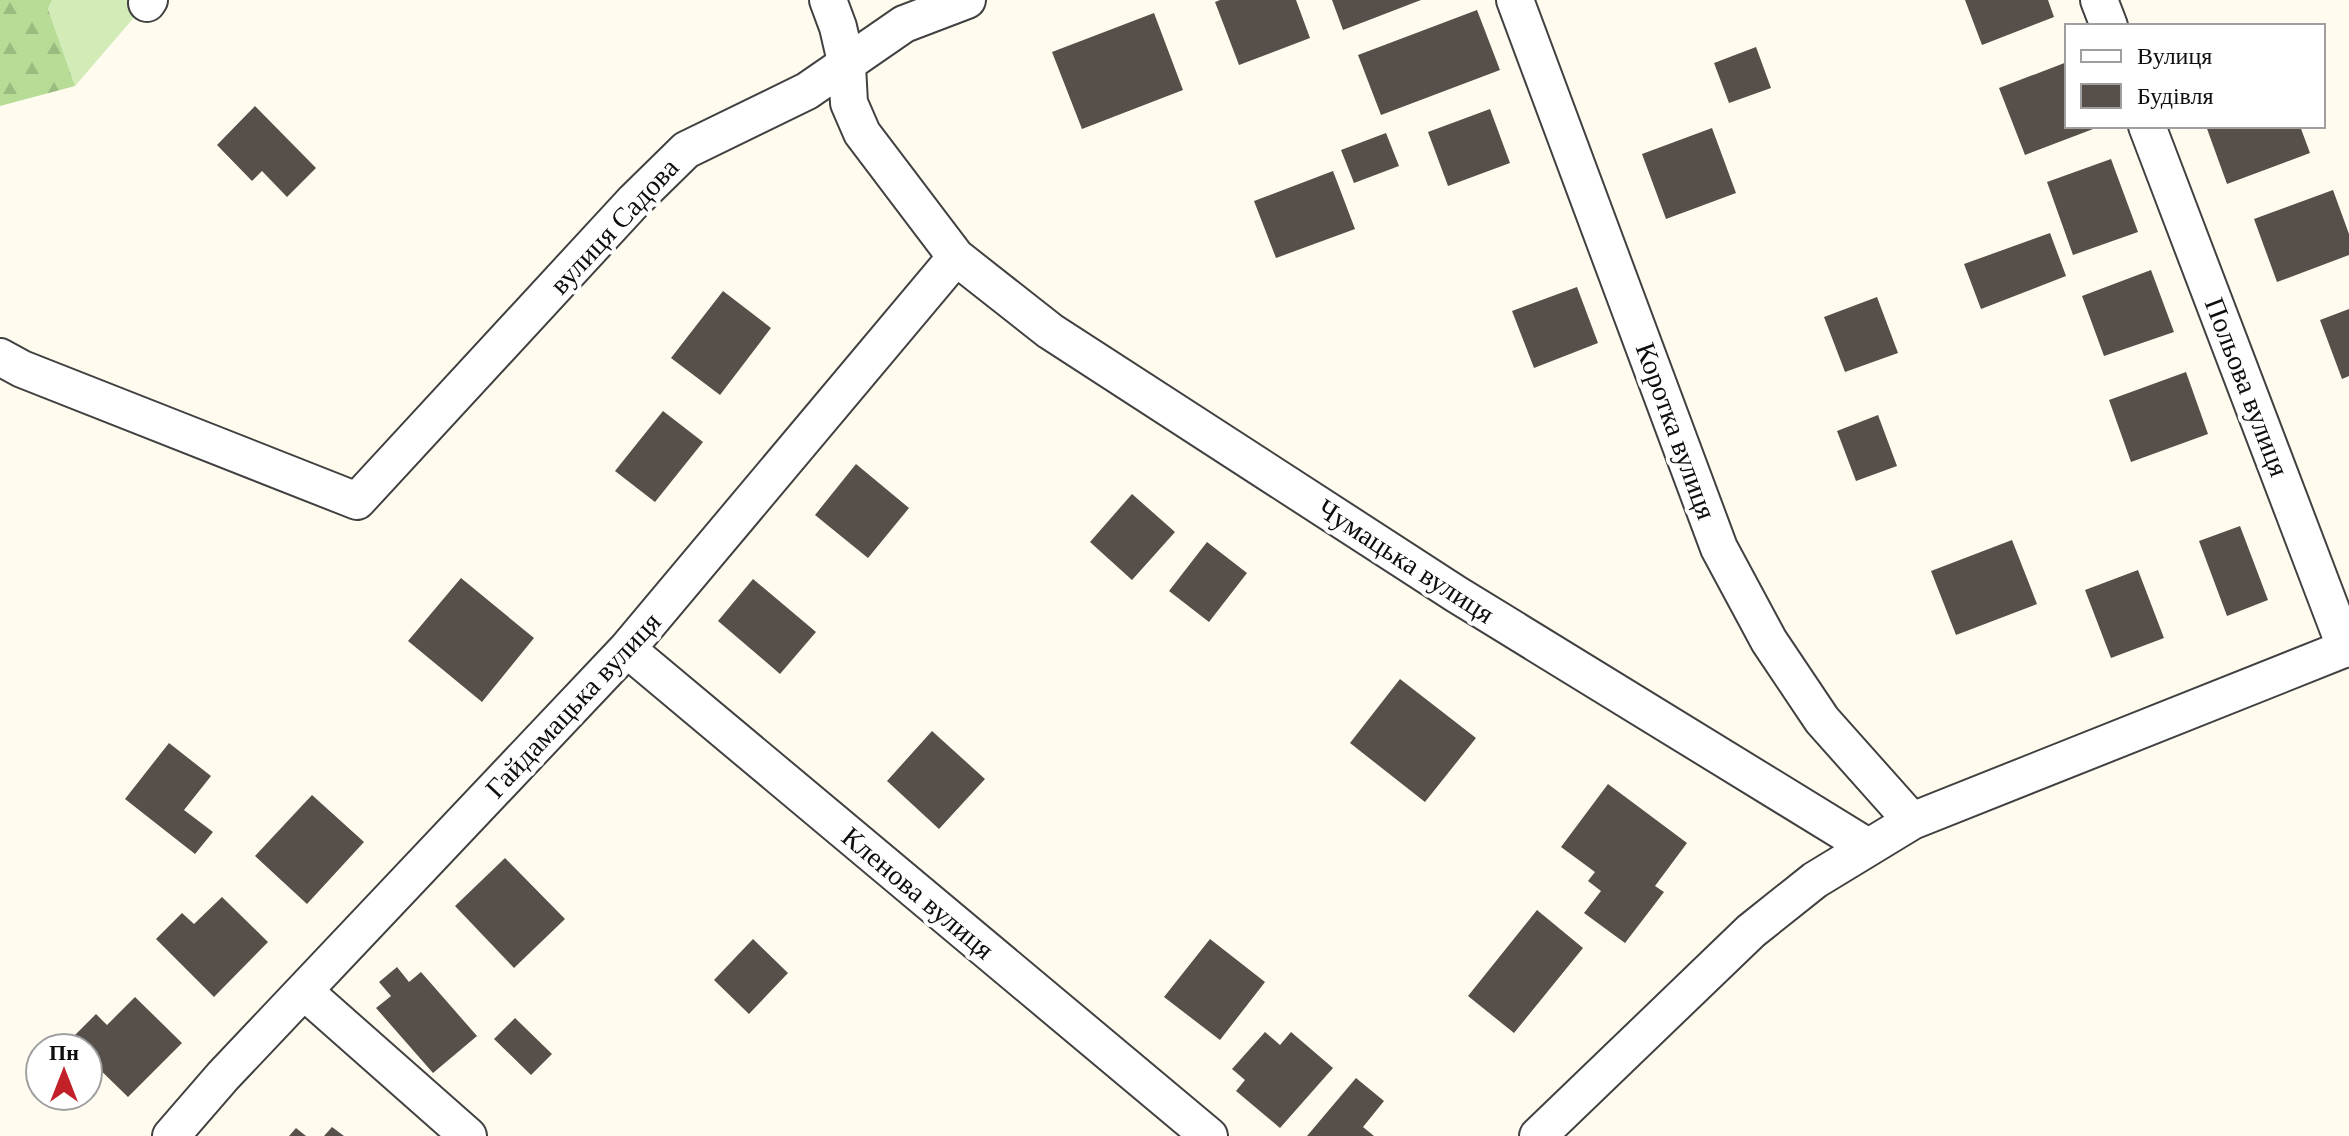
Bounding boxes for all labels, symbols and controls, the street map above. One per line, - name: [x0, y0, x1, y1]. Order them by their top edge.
- legend: [2065, 24, 2325, 128]
- text: Вулиця: [2137, 43, 2212, 69]
- text: Будівля: [2137, 83, 2214, 109]
- street label: вулиця Садова: [544, 152, 685, 300]
- street label: Польова вулиця: [2199, 293, 2295, 481]
- street label: Коротка вулиця: [1630, 338, 1722, 524]
- street label: Чумацька вулиця: [1312, 492, 1500, 630]
- street label: Гайдамацька вулиця: [479, 606, 667, 804]
- street label: Кленова вулиця: [836, 821, 1000, 965]
- north arrow: [24, 1032, 104, 1112]
- text: Пн: [49, 1040, 79, 1065]

